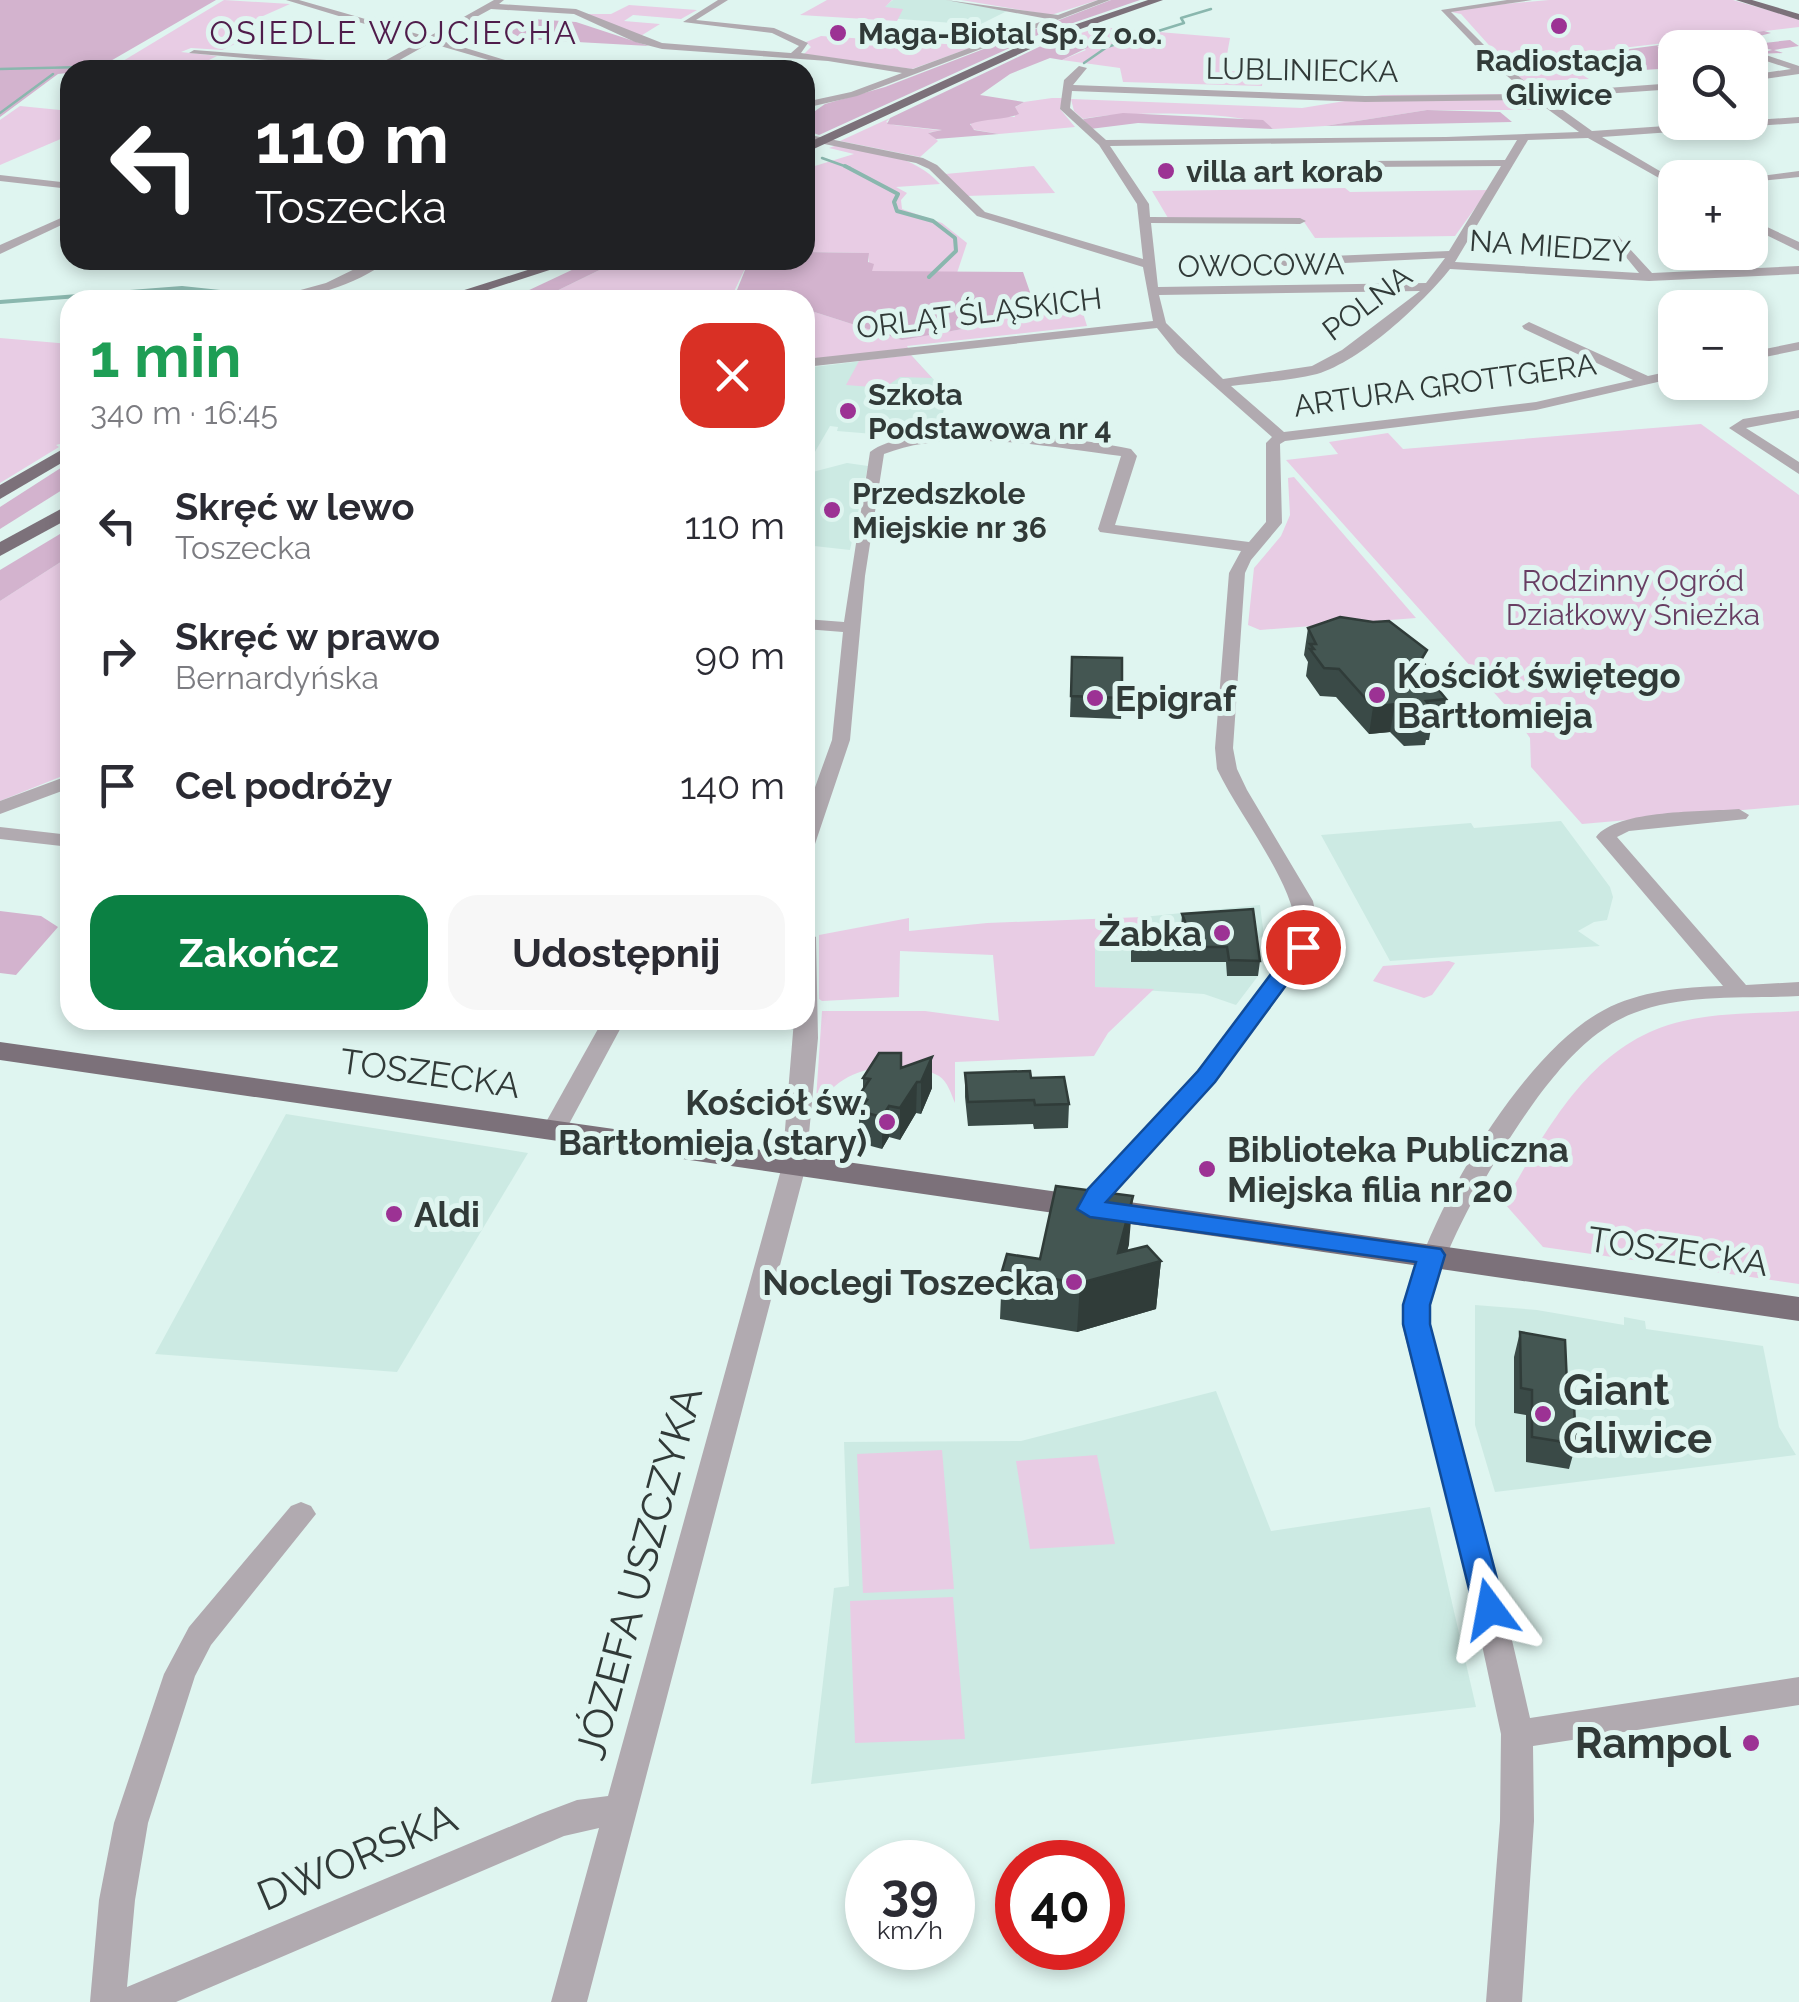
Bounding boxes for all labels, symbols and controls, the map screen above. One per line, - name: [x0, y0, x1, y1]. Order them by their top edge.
- district label: OSIEDLE WOJCIECHA: [210, 14, 578, 51]
- marker: Radiostacja Gliwice: [1548, 15, 1570, 37]
- place label: Maga-Biotal Sp. z o.o.: [858, 16, 1163, 51]
- marker: Maga-Biotal Sp. z o.o.: [827, 22, 849, 44]
- map controls: [1658, 30, 1768, 400]
- button: search: [1658, 30, 1768, 140]
- place label: Radiostacja Gliwice: [1475, 43, 1643, 112]
- street label: LUBLINIECKA: [1205, 51, 1399, 89]
- text: 110 m: [255, 97, 449, 179]
- icon: left: [90, 100, 220, 230]
- place label: villa art korab: [1186, 154, 1383, 189]
- marker: villa art korab: [1155, 160, 1177, 182]
- button: +: [1658, 160, 1768, 270]
- text: Toszecka: [255, 181, 447, 234]
- street label: NA MIEDZY: [1468, 223, 1632, 269]
- street label: OWOCOWA: [1177, 246, 1345, 284]
- street label: POLNA: [1316, 258, 1418, 348]
- street label: ORLĄT ŚLĄSKICH: [854, 280, 1104, 345]
- button: −: [1658, 290, 1768, 400]
- text: 1 min: [90, 321, 241, 391]
- button: close: [680, 323, 785, 428]
- street label: ARTURA GROTTGERA: [1291, 346, 1599, 424]
- place label: Szkoła Podstawowa nr 4: [868, 377, 1112, 446]
- text: 340 m · 16:45: [90, 394, 278, 431]
- marker: Szkoła Podstawowa nr 4: [837, 400, 859, 422]
- place label: Przedszkole Miejskie nr 36: [852, 476, 1047, 545]
- text: Skręć w lewo: [175, 484, 415, 529]
- icon: left: [90, 498, 145, 553]
- marker: Przedszkole Miejskie nr 36: [821, 499, 843, 521]
- text: 110 m: [685, 503, 785, 548]
- text: Toszecka: [175, 529, 312, 566]
- park label: Rodzinny Ogród Działkowy Śnieżka: [1506, 563, 1760, 632]
- text: Skręć w prawo: [175, 614, 440, 659]
- icon: right: [90, 628, 145, 683]
- text: 90 m: [695, 633, 785, 678]
- place label: Kościół świętego Bartłomieja: [1397, 655, 1681, 736]
- text: Bernardyńska: [175, 659, 379, 696]
- place label: Epigraf: [1115, 678, 1237, 719]
- marker: Kościół świętego Bartłomieja: [1366, 684, 1388, 706]
- marker: Epigraf: [1084, 687, 1106, 709]
- icon: arrive: [90, 758, 145, 813]
- text: Cel podróży: [175, 763, 392, 808]
- text: 140 m: [680, 763, 785, 808]
- button: Zakończ: [90, 895, 428, 1010]
- button: Udostępnij: [448, 895, 785, 1010]
- pin: [1261, 905, 1346, 990]
- place label: Żabka: [1098, 913, 1202, 954]
- icon: arrive: [1276, 920, 1331, 975]
- marker: Żabka: [1211, 922, 1233, 944]
- street label: TOSZECKA: [338, 1040, 523, 1106]
- place label: Kościół św. Bartłomieja (stary): [558, 1082, 867, 1163]
- marker: Kościół św. Bartłomieja (stary): [876, 1111, 898, 1133]
- place label: Biblioteka Publiczna Miejska filia nr 20: [1227, 1129, 1569, 1210]
- marker: Biblioteka Publiczna Miejska filia nr 20: [1196, 1158, 1218, 1180]
- place label: Aldi: [414, 1194, 480, 1235]
- marker: Aldi: [383, 1203, 405, 1225]
- street label: TOSZECKA: [1586, 1218, 1771, 1284]
- place label: Noclegi Toszecka: [762, 1262, 1054, 1303]
- marker: Noclegi Toszecka: [1063, 1271, 1085, 1293]
- place label: Giant Gliwice: [1563, 1366, 1712, 1463]
- street label: JÓZEFA USZCZYKA: [566, 1381, 712, 1765]
- marker: Giant Gliwice: [1532, 1403, 1554, 1425]
- position arrow: [1438, 1557, 1542, 1661]
- place label: Rampol: [1575, 1719, 1732, 1768]
- marker: Rampol: [1740, 1732, 1762, 1754]
- street label: DWORSKA: [250, 1793, 464, 1921]
- speed limit sign: 40: [995, 1840, 1125, 1970]
- text: 39: [881, 1863, 939, 1922]
- text: km/h: [877, 1915, 943, 1945]

